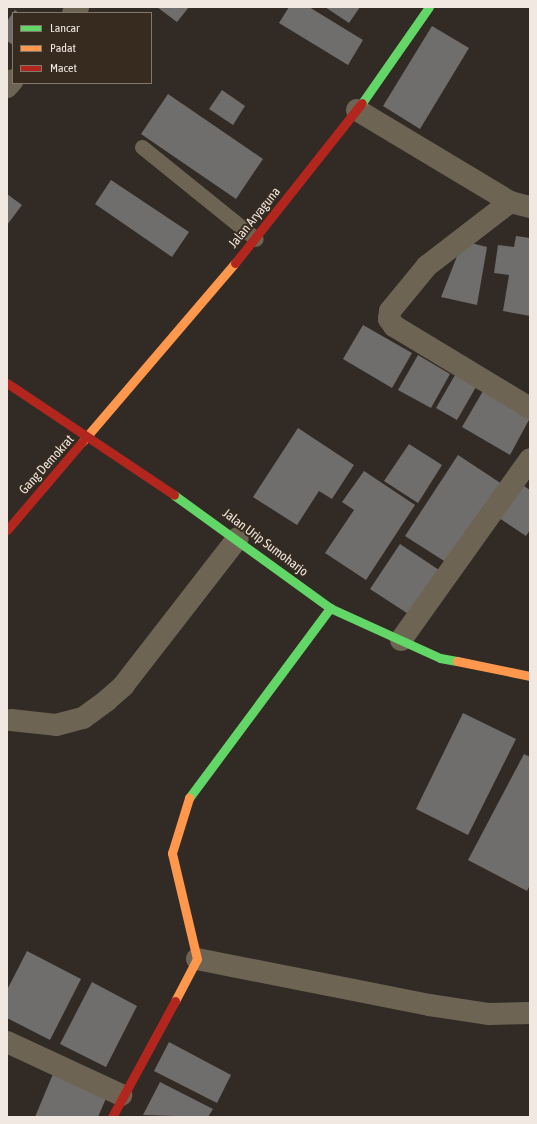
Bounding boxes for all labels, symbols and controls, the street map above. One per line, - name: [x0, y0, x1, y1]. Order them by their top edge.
- legend: [12, 12, 152, 84]
- text: Lancar: [50, 21, 80, 35]
- text: Padat: [50, 41, 76, 55]
- text: Macet: [50, 61, 77, 75]
- street label: Jalan Aryaguna: [226, 185, 284, 251]
- street label: Gang Demokrat: [16, 432, 78, 498]
- street label: Jalan Urip Sumoharjo: [219, 506, 311, 580]

